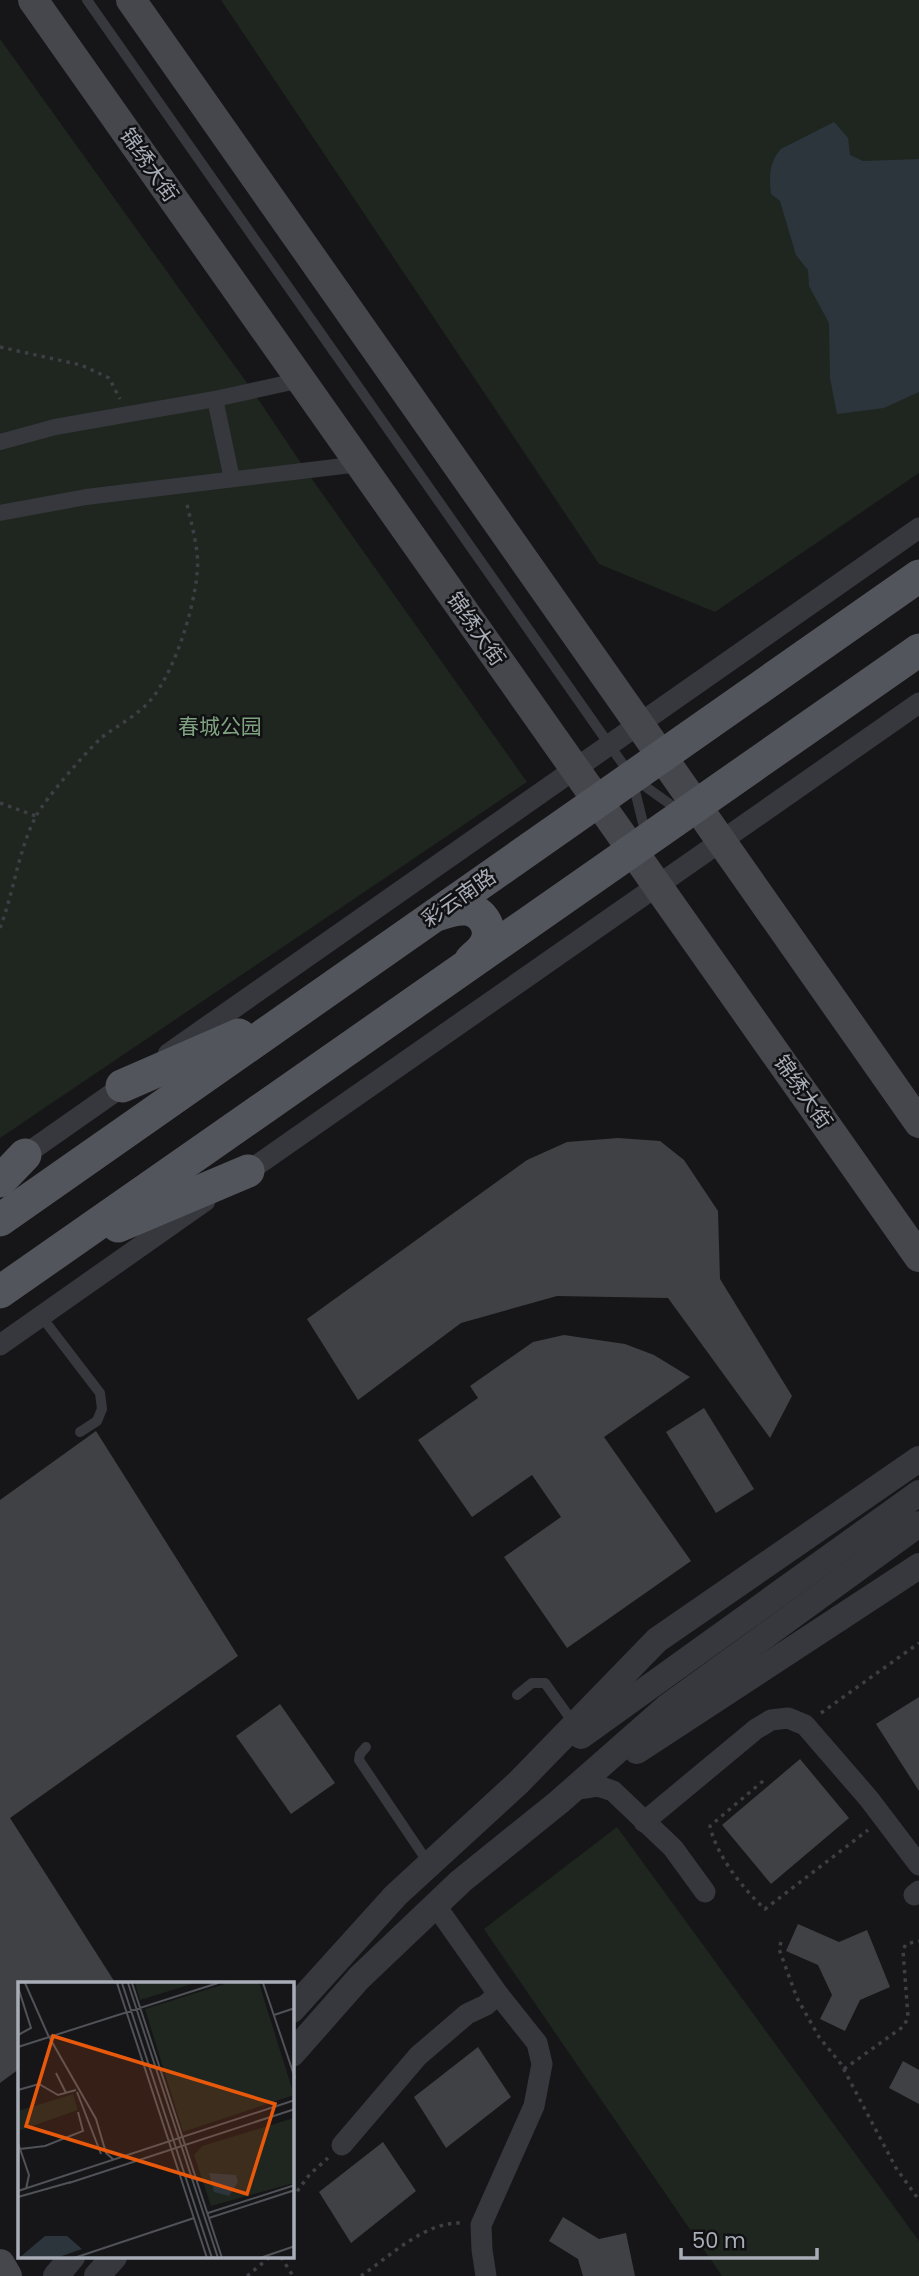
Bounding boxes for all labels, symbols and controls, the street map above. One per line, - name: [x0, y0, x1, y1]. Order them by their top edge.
- street label: 锦绣大街: [113, 122, 185, 207]
- street label: 锦绣大街: [440, 586, 512, 671]
- park label: 春城公园: [178, 712, 262, 741]
- street label: 彩云南路: [416, 862, 501, 934]
- street label: 锦绣大街: [767, 1049, 839, 1134]
- inset map: [18, 1982, 294, 2258]
- scale bar: [681, 2216, 818, 2260]
- text: 50 m: [692, 2226, 746, 2255]

